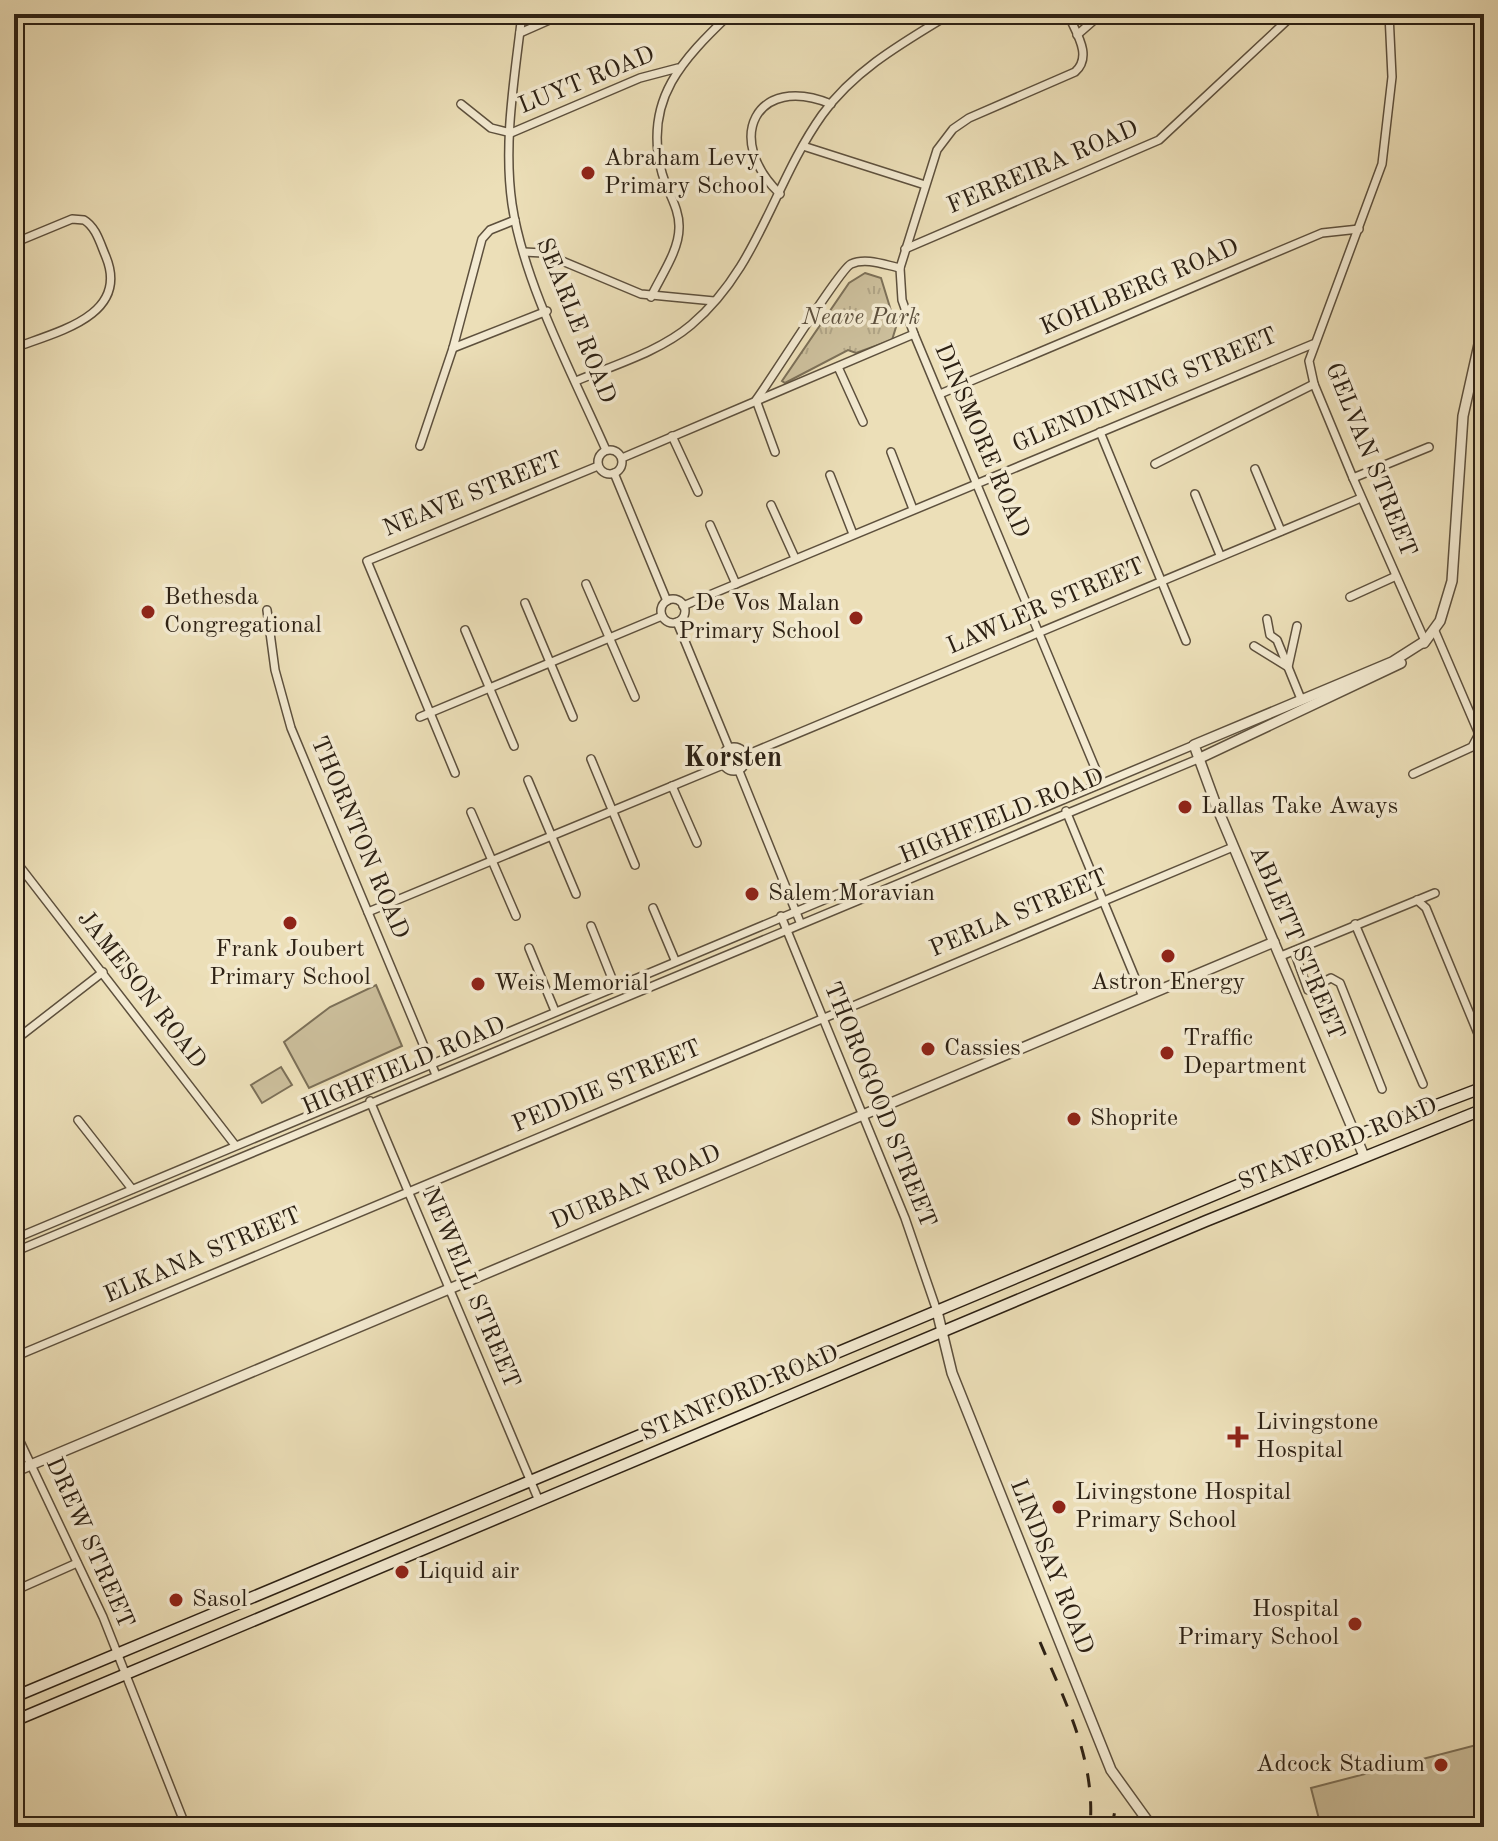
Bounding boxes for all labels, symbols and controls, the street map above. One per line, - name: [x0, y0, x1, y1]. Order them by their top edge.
- street label: LUYT ROAD: [516, 43, 658, 119]
- street label: FERREIRA ROAD: [944, 117, 1142, 219]
- place label: Abraham Levy Primary School: [604, 147, 766, 199]
- marker: Abraham Levy Primary School: [579, 164, 597, 182]
- street label: SEARLE ROAD: [531, 235, 619, 407]
- street label: KOHLBERG ROAD: [1037, 235, 1243, 341]
- park label: Neave Park: [801, 306, 920, 330]
- street label: GLENDINNING STREET: [1009, 324, 1281, 458]
- street label: DINSMORE ROAD: [929, 340, 1033, 542]
- street label: GELVAN STREET: [1320, 360, 1420, 560]
- street label: NEAVE STREET: [380, 448, 566, 542]
- street label: LAWLER STREET: [944, 555, 1148, 659]
- place label: Bethesda Congregational: [164, 586, 322, 638]
- place label: De Vos Malan Primary School: [678, 592, 840, 644]
- marker: Bethesda Congregational: [139, 603, 157, 621]
- marker: De Vos Malan Primary School: [847, 609, 865, 627]
- street label: THORNTON ROAD: [306, 733, 412, 943]
- district label: Korsten: [684, 745, 782, 773]
- street label: HIGHFIELD ROAD: [896, 765, 1108, 869]
- place label: Lallas Take Aways: [1201, 795, 1398, 819]
- marker: Lallas Take Aways: [1176, 798, 1194, 816]
- street label: ABLETT STREET: [1244, 843, 1348, 1043]
- street label: PERLA STREET: [927, 866, 1111, 962]
- place label: Salem Moravian: [768, 882, 935, 906]
- marker: Salem Moravian: [743, 885, 761, 903]
- street label: JAMESON ROAD: [72, 907, 210, 1073]
- marker: Frank Joubert Primary School: [281, 914, 299, 932]
- place label: Frank Joubert Primary School: [209, 938, 371, 990]
- marker: Astron Energy: [1159, 947, 1177, 965]
- place label: Astron Energy: [1091, 971, 1246, 995]
- place label: Weis Memorial: [494, 972, 649, 996]
- marker: Weis Memorial: [469, 975, 487, 993]
- street label: THOROGOOD STREET: [819, 979, 939, 1231]
- street label: HIGHFIELD ROAD: [299, 1013, 509, 1121]
- place label: Traffic Department: [1183, 1027, 1307, 1079]
- street label: PEDDIE STREET: [509, 1036, 705, 1138]
- place label: Cassies: [944, 1037, 1021, 1061]
- marker: Cassies: [919, 1040, 937, 1058]
- marker: Traffic Department: [1158, 1044, 1176, 1062]
- street label: STANFORD ROAD: [1235, 1094, 1441, 1196]
- place label: Shoprite: [1090, 1107, 1178, 1131]
- marker: Shoprite: [1065, 1110, 1083, 1128]
- street label: DURBAN ROAD: [547, 1141, 725, 1235]
- street label: NEWELL STREET: [417, 1184, 523, 1392]
- street label: ELKANA STREET: [101, 1204, 305, 1308]
- street label: STANFORD ROAD: [638, 1342, 842, 1446]
- place label: Livingstone Hospital: [1256, 1411, 1378, 1463]
- marker: Livingstone Hospital: [1227, 1426, 1249, 1448]
- street label: DREW STREET: [41, 1454, 137, 1632]
- street label: LINDSAY ROAD: [1005, 1476, 1097, 1658]
- place label: Livingstone Hospital Primary School: [1075, 1481, 1291, 1533]
- marker: Livingstone Hospital Primary School: [1050, 1498, 1068, 1516]
- place label: Liquid air: [418, 1560, 519, 1584]
- marker: Liquid air: [393, 1563, 411, 1581]
- place label: Sasol: [192, 1588, 248, 1612]
- marker: Sasol: [167, 1591, 185, 1609]
- place label: Hospital Primary School: [1177, 1598, 1339, 1650]
- marker: Hospital Primary School: [1346, 1615, 1364, 1633]
- place label: Adcock Stadium: [1256, 1753, 1425, 1777]
- marker: Adcock Stadium: [1432, 1756, 1450, 1774]

